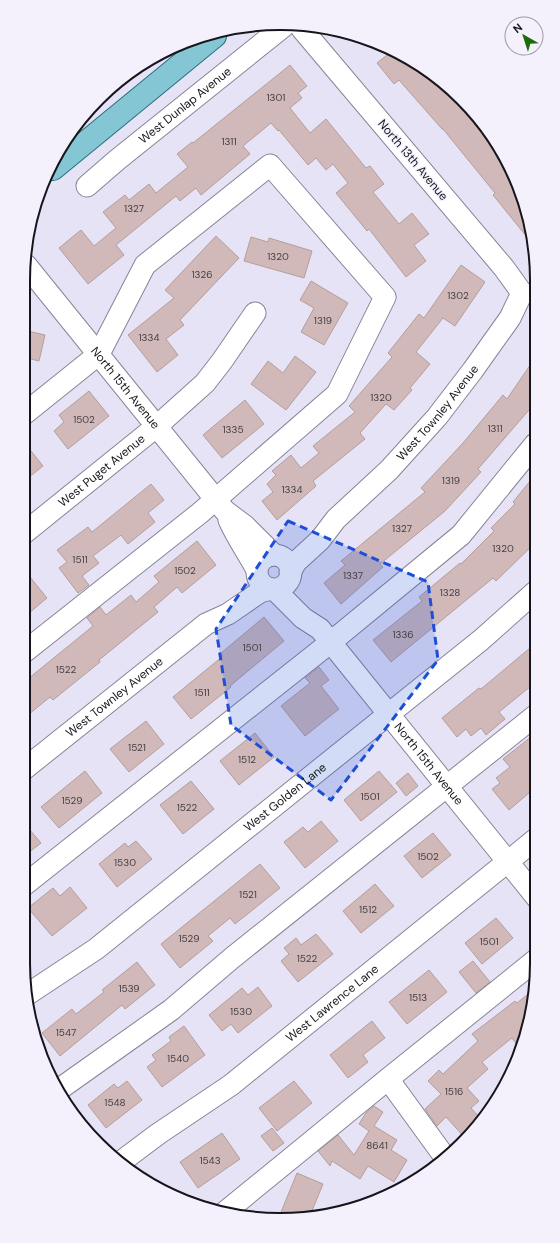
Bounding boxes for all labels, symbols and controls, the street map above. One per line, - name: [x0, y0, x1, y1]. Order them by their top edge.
- north arrow: [504, 16, 544, 56]
- text: N: [510, 20, 525, 36]
- street label: West Dunlap Avenue: [135, 63, 235, 147]
- house number: 1301: [267, 91, 286, 104]
- street label: North 13th Avenue: [374, 116, 452, 204]
- house number: 1311: [221, 135, 237, 148]
- house number: 1327: [124, 202, 144, 215]
- house number: 1320: [267, 250, 289, 263]
- house number: 1326: [191, 268, 213, 281]
- house number: 1302: [447, 289, 469, 302]
- house number: 1319: [314, 314, 332, 327]
- house number: 1334: [138, 331, 160, 344]
- street label: North 15th Avenue: [87, 343, 164, 432]
- street label: West Townley Avenue: [393, 362, 482, 464]
- house number: 1320: [370, 391, 392, 404]
- house number: 1502: [73, 413, 95, 426]
- house number: 1311: [487, 422, 503, 435]
- house number: 1335: [222, 423, 244, 436]
- street label: West Puget Avenue: [55, 431, 149, 510]
- house number: 1319: [442, 474, 460, 487]
- house number: 1334: [281, 483, 303, 496]
- house number: 1327: [392, 522, 412, 535]
- house number: 1320: [492, 542, 514, 555]
- house number: 1511: [72, 553, 88, 566]
- house number: 1502: [174, 564, 196, 577]
- house number: 1337: [343, 569, 363, 582]
- house number: 1328: [440, 586, 460, 599]
- house number: 1336: [392, 628, 414, 641]
- house number: 1501: [242, 641, 262, 654]
- street label: West Townley Avenue: [63, 653, 167, 741]
- house number: 1522: [56, 663, 77, 676]
- house number: 1511: [194, 686, 210, 699]
- street label: North 15th Avenue: [391, 719, 467, 808]
- house number: 1521: [128, 741, 146, 754]
- house number: 1512: [238, 753, 256, 766]
- street label: West Golden Lane: [241, 759, 330, 835]
- house number: 1501: [360, 790, 380, 803]
- house number: 1529: [62, 794, 83, 807]
- house number: 1522: [177, 801, 198, 814]
- house number: 1502: [417, 850, 439, 863]
- house number: 1530: [114, 856, 136, 869]
- house number: 1521: [239, 888, 257, 901]
- house number: 1512: [359, 903, 377, 916]
- house number: 1529: [179, 932, 200, 945]
- house number: 1501: [479, 935, 499, 948]
- house number: 1522: [297, 952, 318, 965]
- street label: West Lawrence Lane: [283, 961, 382, 1046]
- house number: 1539: [118, 982, 140, 995]
- house number: 1513: [409, 991, 427, 1004]
- house number: 1530: [230, 1005, 252, 1018]
- house number: 1547: [56, 1026, 76, 1039]
- house number: 1540: [167, 1052, 189, 1065]
- house number: 1516: [445, 1085, 463, 1098]
- house number: 1548: [104, 1096, 126, 1109]
- house number: 8641: [366, 1139, 388, 1152]
- house number: 1543: [199, 1154, 221, 1167]

